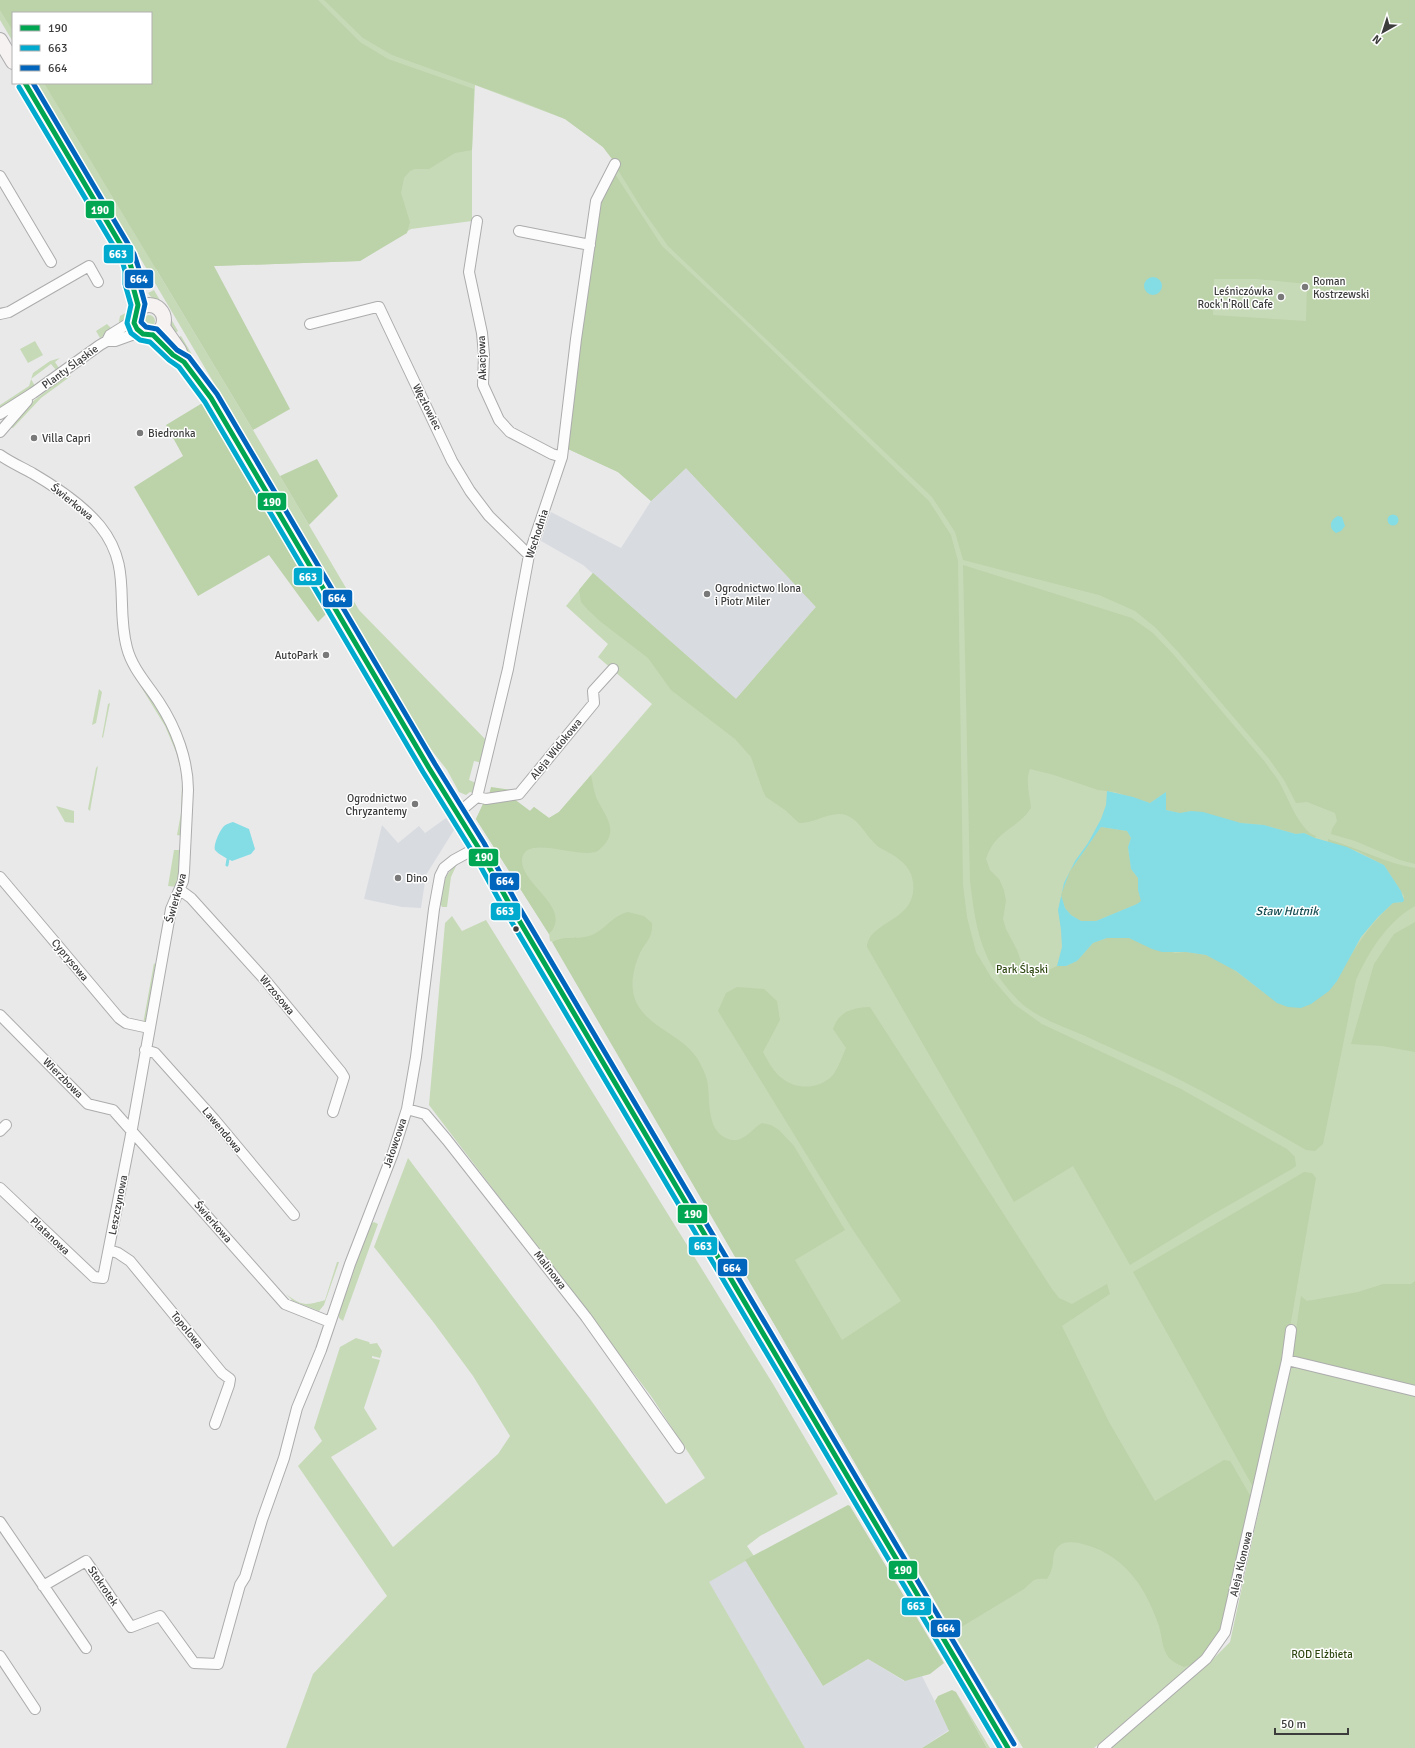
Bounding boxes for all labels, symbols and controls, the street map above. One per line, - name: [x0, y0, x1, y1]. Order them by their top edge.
- legend: [12, 12, 152, 84]
- north arrow: [1363, 12, 1403, 52]
- text: 190: [48, 21, 67, 36]
- text: N: [1370, 32, 1384, 47]
- text: 663: [48, 41, 67, 56]
- text: 664: [48, 61, 68, 76]
- line badge: 190: [85, 200, 115, 219]
- text: 190: [91, 204, 109, 217]
- line badge: 663: [103, 244, 134, 264]
- text: 663: [109, 248, 127, 261]
- line badge: 664: [124, 269, 154, 289]
- text: 664: [130, 273, 148, 286]
- place label: Roman Kostrzewski: [1313, 275, 1369, 301]
- marker: Roman Kostrzewski: [1300, 282, 1310, 292]
- place label: Leśniczówka Rock'n'Roll Cafe: [1197, 285, 1273, 311]
- marker: Leśniczówka Rock'n'Roll Cafe: [1276, 292, 1286, 302]
- street label: Akacjowa: [475, 335, 489, 381]
- street label: Planty Śląskie: [39, 341, 101, 392]
- street label: Węzłowiec: [410, 382, 444, 432]
- place label: Biedronka: [148, 427, 196, 440]
- marker: Biedronka: [135, 428, 145, 438]
- place label: Villa Capri: [42, 432, 91, 445]
- marker: Villa Capri: [29, 433, 39, 443]
- street label: Świerkowa: [48, 480, 97, 523]
- line badge: 190: [257, 492, 287, 511]
- text: 190: [263, 496, 281, 509]
- street label: Wschodnia: [523, 507, 551, 560]
- line badge: 663: [293, 567, 323, 586]
- text: 663: [299, 571, 317, 584]
- place label: Ogrodnictwo Ilona i Piotr Miler: [715, 582, 802, 608]
- line badge: 664: [322, 589, 353, 608]
- marker: Ogrodnictwo Ilona i Piotr Miler: [702, 589, 712, 599]
- text: 664: [328, 592, 346, 605]
- place label: AutoPark: [275, 649, 318, 662]
- marker: AutoPark: [321, 650, 331, 660]
- street label: Aleja Widokowa: [528, 716, 585, 782]
- place label: Ogrodnictwo Chryzantemy: [345, 792, 408, 818]
- marker: Ogrodnictwo Chryzantemy: [410, 799, 420, 809]
- line badge: 190: [468, 848, 499, 867]
- text: 190: [475, 851, 493, 864]
- street label: Świerkowa: [162, 871, 189, 924]
- place label: Dino: [406, 872, 428, 885]
- line badge: 664: [489, 872, 520, 891]
- marker: Dino: [393, 873, 403, 883]
- text: 664: [496, 875, 514, 888]
- line badge: 663: [490, 902, 521, 921]
- water label: Staw Hutnik: [1256, 904, 1319, 919]
- text: 663: [496, 905, 514, 918]
- unlabelled marker: [511, 924, 521, 934]
- street label: Cyprysowa: [49, 936, 92, 984]
- park label: Park Śląski: [996, 962, 1048, 976]
- street label: Wrzosowa: [257, 973, 298, 1018]
- street label: Wierzbowa: [40, 1055, 86, 1101]
- street label: Lawendowa: [199, 1105, 245, 1156]
- street label: Jałowcowa: [380, 1116, 410, 1169]
- street label: Leszczynowa: [106, 1174, 130, 1236]
- street label: Świerkowa: [191, 1198, 236, 1246]
- line badge: 190: [677, 1204, 708, 1224]
- text: 190: [684, 1208, 702, 1221]
- street label: Platanowa: [28, 1214, 73, 1258]
- line badge: 663: [688, 1236, 718, 1256]
- text: 663: [694, 1240, 712, 1253]
- street label: Malinowa: [531, 1248, 569, 1292]
- line badge: 664: [717, 1258, 748, 1277]
- text: 664: [723, 1262, 741, 1275]
- street label: Topolowa: [168, 1309, 206, 1351]
- street label: Aleja Klonowa: [1227, 1530, 1255, 1598]
- line badge: 190: [888, 1560, 918, 1580]
- street label: Stokrotek: [85, 1564, 121, 1609]
- text: 190: [894, 1564, 912, 1577]
- line badge: 663: [901, 1597, 932, 1616]
- text: 663: [907, 1600, 925, 1613]
- line badge: 664: [930, 1619, 961, 1638]
- text: 664: [937, 1622, 955, 1635]
- park label: ROD Elżbieta: [1291, 1648, 1353, 1661]
- scale bar: [1275, 1710, 1348, 1736]
- text: 50 m: [1281, 1717, 1306, 1732]

